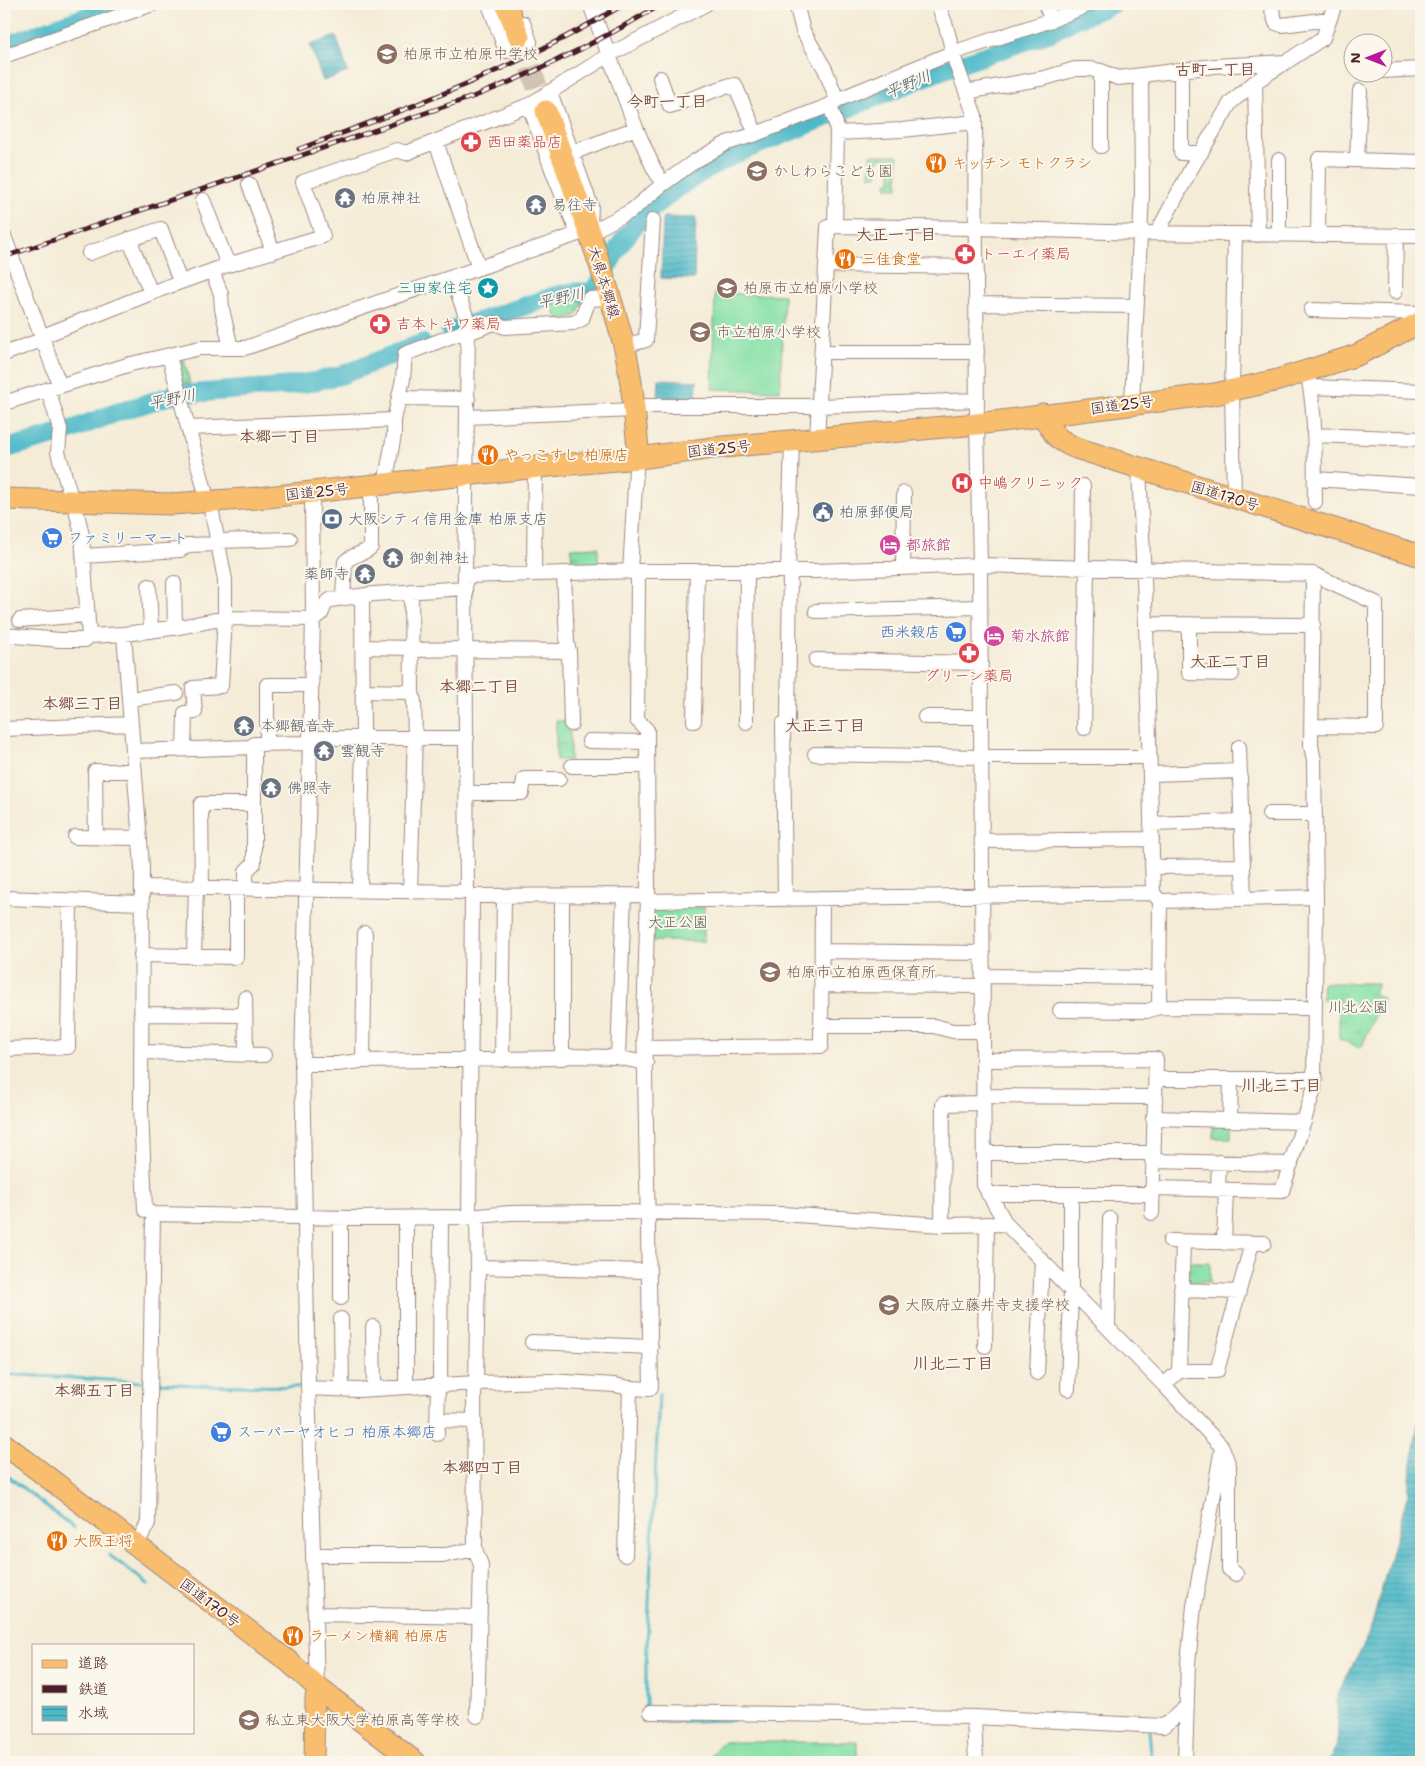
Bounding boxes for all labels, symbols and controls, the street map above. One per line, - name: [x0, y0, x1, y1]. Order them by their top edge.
- north arrow: [1342, 32, 1392, 82]
- school or university icon: 柏原市立柏原中学校: [375, 42, 399, 66]
- place label: 柏原市立柏原中学校: [403, 44, 538, 64]
- text: N: [1346, 52, 1364, 64]
- district label: 古町一丁目: [1175, 59, 1255, 80]
- water label: 平野川: [882, 65, 934, 103]
- district label: 今町一丁目: [627, 91, 707, 112]
- pharmacy icon: 西田薬品店: [459, 130, 483, 154]
- place label: 西田薬品店: [487, 132, 562, 152]
- restaurant icon: キッチン モトクラシ: [924, 151, 948, 175]
- place label: キッチン モトクラシ: [952, 153, 1092, 173]
- school or university icon: かしわらこども園: [745, 159, 769, 183]
- place label: かしわらこども園: [773, 161, 893, 181]
- temple icon: 柏原神社: [333, 186, 357, 210]
- place label: 柏原神社: [361, 188, 421, 208]
- temple icon: 易往寺: [524, 193, 548, 217]
- place label: 易往寺: [552, 195, 597, 215]
- district label: 大正一丁目: [856, 224, 936, 245]
- pharmacy icon: トーエイ薬局: [953, 242, 977, 266]
- street label: 大県本郷線: [583, 243, 625, 321]
- place label: トーエイ薬局: [981, 244, 1071, 264]
- restaurant icon: 三佳食堂: [833, 247, 857, 271]
- place label: 三佳食堂: [861, 249, 921, 269]
- place icon: 三田家住宅: [476, 276, 500, 300]
- school or university icon: 柏原市立柏原小学校: [715, 276, 739, 300]
- place label: 三田家住宅: [397, 278, 472, 298]
- place label: 柏原市立柏原小学校: [743, 278, 878, 298]
- water label: 平野川: [535, 283, 587, 313]
- pharmacy icon: 吉本トキワ薬局: [368, 312, 392, 336]
- place label: 吉本トキワ薬局: [396, 314, 501, 334]
- school or university icon: 市立柏原小学校: [688, 320, 712, 344]
- place label: 市立柏原小学校: [716, 322, 821, 342]
- water label: 平野川: [146, 384, 198, 414]
- street label: 国道25号: [1089, 391, 1155, 419]
- district label: 本郷一丁目: [239, 426, 319, 447]
- street label: 国道25号: [686, 436, 752, 462]
- restaurant icon: やっこすし 柏原店: [476, 443, 500, 467]
- place label: やっこすし 柏原店: [504, 445, 629, 465]
- hospital icon: 中嶋クリニック: [950, 471, 974, 495]
- place label: 中嶋クリニック: [978, 473, 1083, 493]
- street label: 国道170号: [1188, 476, 1262, 516]
- street label: 国道25号: [284, 479, 350, 505]
- public building icon: 柏原郵便局: [811, 500, 835, 524]
- place label: 柏原郵便局: [839, 502, 914, 522]
- bank icon: 大阪シティ信用金庫 柏原支店: [320, 507, 344, 531]
- place label: 大阪シティ信用金庫 柏原支店: [348, 509, 548, 529]
- supermarket icon: ファミリーマート: [40, 526, 64, 550]
- place label: ファミリーマート: [68, 528, 188, 548]
- hotel icon: 都旅館: [878, 533, 902, 557]
- place label: 都旅館: [906, 535, 951, 555]
- temple icon: 御剣神社: [381, 546, 405, 570]
- place label: 御剣神社: [409, 548, 469, 568]
- temple icon: 薬師寺: [353, 562, 377, 586]
- place label: 薬師寺: [304, 564, 349, 584]
- supermarket icon: 西米穀店: [944, 620, 968, 644]
- place label: 西米穀店: [880, 622, 940, 642]
- hotel icon: 菊水旅館: [982, 624, 1006, 648]
- place label: 菊水旅館: [1010, 626, 1070, 646]
- pharmacy icon: グリーン薬局: [957, 641, 981, 665]
- district label: 大正二丁目: [1190, 651, 1270, 672]
- place label: グリーン薬局: [924, 666, 1014, 686]
- district label: 本郷二丁目: [439, 676, 519, 697]
- district label: 本郷三丁目: [42, 693, 122, 714]
- temple icon: 本郷観音寺: [232, 714, 256, 738]
- district label: 大正三丁目: [785, 715, 865, 736]
- place label: 本郷観音寺: [260, 716, 335, 736]
- temple icon: 雲観寺: [312, 739, 336, 763]
- place label: 雲観寺: [340, 741, 385, 761]
- temple icon: 佛照寺: [259, 776, 283, 800]
- place label: 佛照寺: [287, 778, 332, 798]
- park label: 大正公園: [648, 912, 708, 932]
- school or university icon: 柏原市立柏原西保育所: [758, 960, 782, 984]
- place label: 柏原市立柏原西保育所: [786, 962, 936, 982]
- park label: 川北公園: [1328, 997, 1388, 1017]
- district label: 川北三丁目: [1241, 1075, 1321, 1096]
- school or university icon: 大阪府立藤井寺支援学校: [877, 1293, 901, 1317]
- place label: 大阪府立藤井寺支援学校: [905, 1295, 1070, 1315]
- district label: 川北二丁目: [913, 1353, 993, 1374]
- district label: 本郷五丁目: [54, 1380, 134, 1401]
- supermarket icon: スーパーヤオヒコ 柏原本郷店: [209, 1420, 233, 1444]
- place label: スーパーヤオヒコ 柏原本郷店: [237, 1422, 437, 1442]
- district label: 本郷四丁目: [442, 1457, 522, 1478]
- restaurant icon: 大阪王将: [45, 1529, 69, 1553]
- place label: 大阪王将: [73, 1531, 133, 1551]
- street label: 国道170号: [176, 1574, 244, 1632]
- restaurant icon: ラーメン横綱 柏原店: [281, 1624, 305, 1648]
- place label: ラーメン横綱 柏原店: [309, 1626, 449, 1646]
- legend: [32, 1644, 195, 1734]
- text: 道路: [78, 1653, 108, 1673]
- text: 鉄道: [78, 1679, 108, 1699]
- text: 水域: [78, 1703, 108, 1723]
- school or university icon: 私立東大阪大学柏原高等学校: [237, 1708, 261, 1732]
- place label: 私立東大阪大学柏原高等学校: [265, 1710, 460, 1730]

